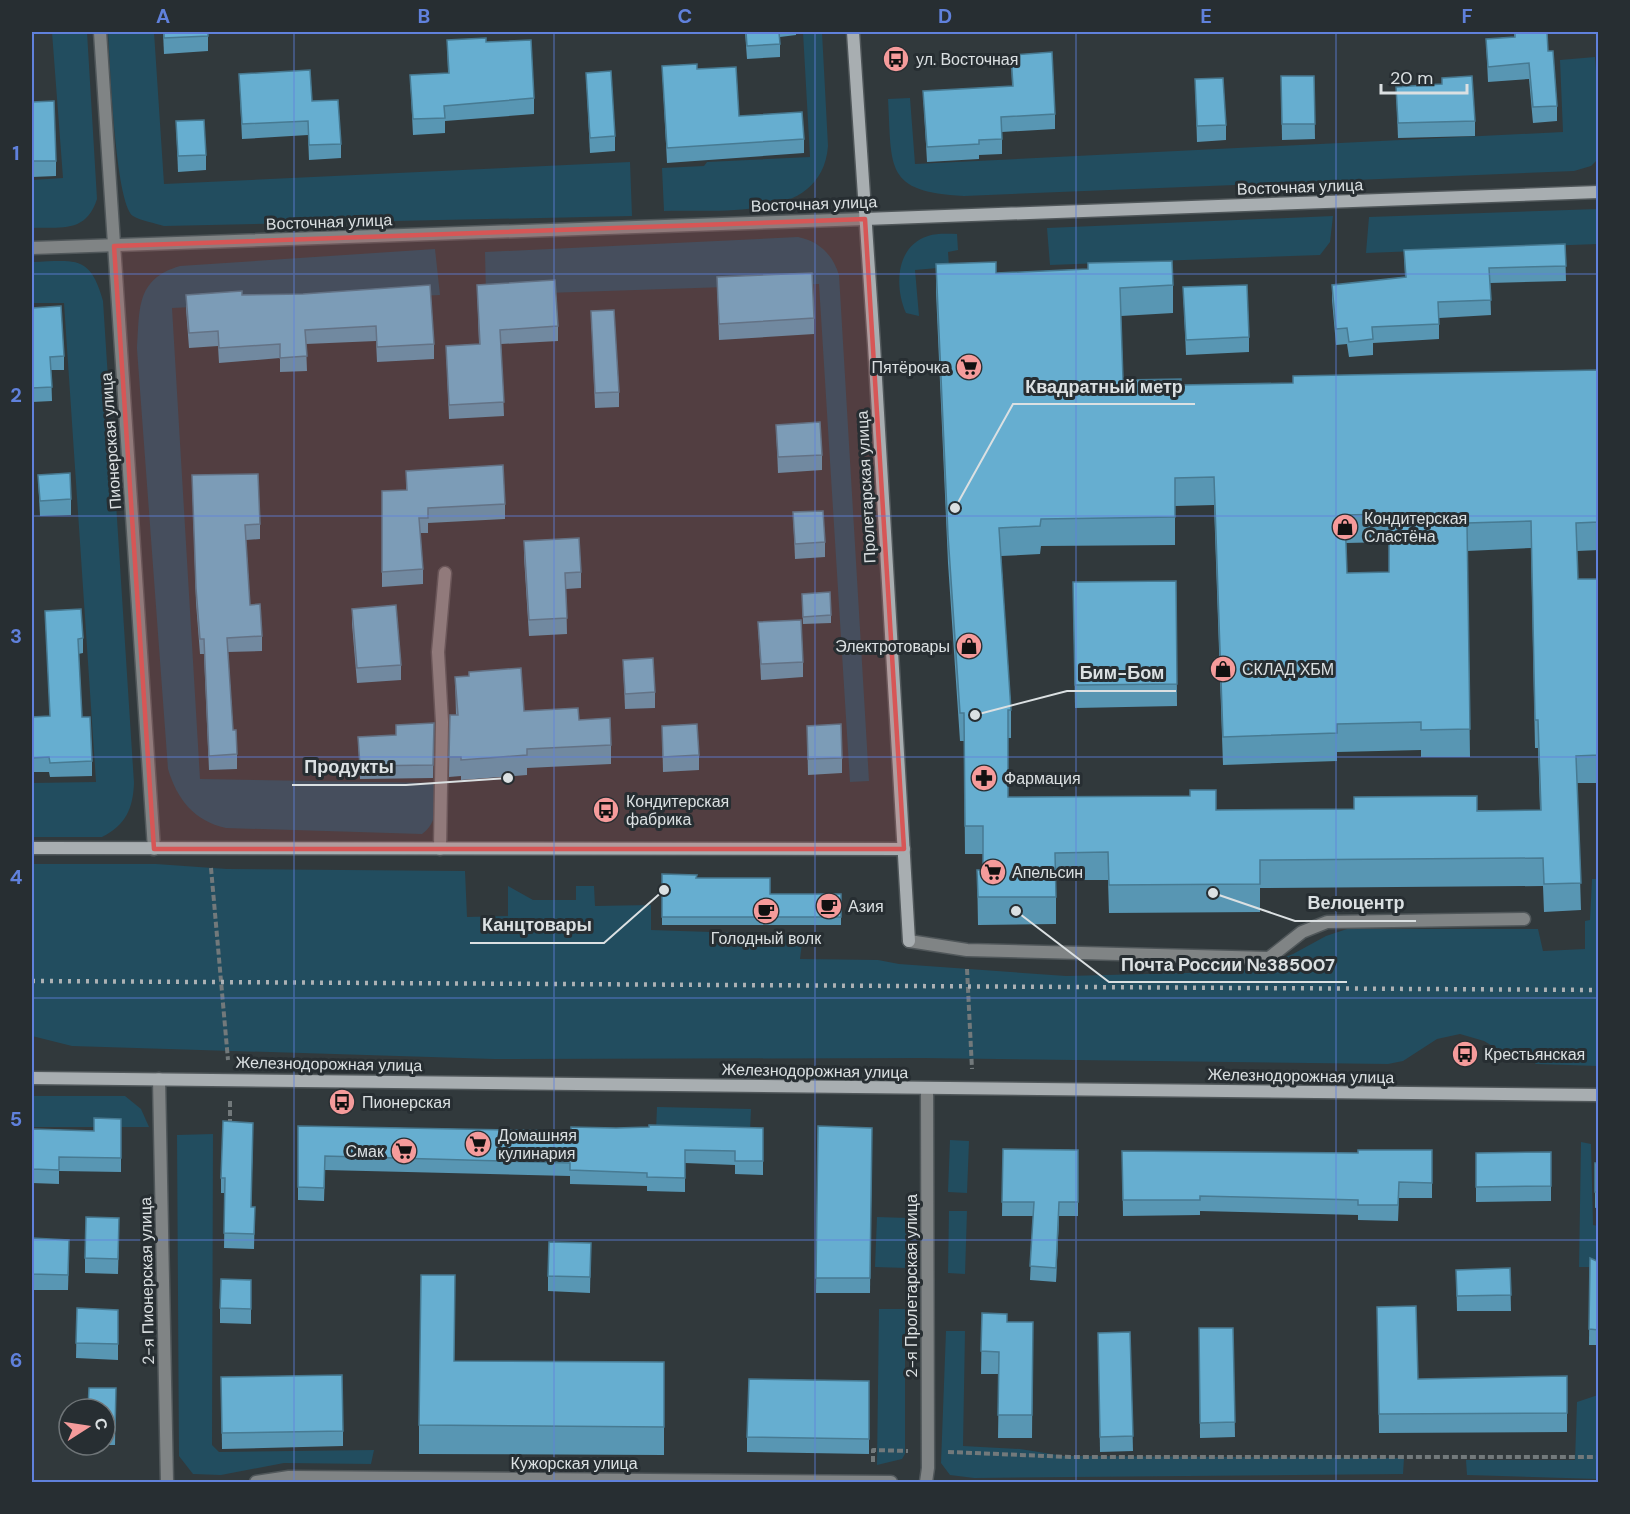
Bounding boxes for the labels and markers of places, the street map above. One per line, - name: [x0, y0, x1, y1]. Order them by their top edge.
- bus stop icon: ул. Восточная: [881, 44, 911, 74]
- place label: ул. Восточная: [916, 49, 1018, 70]
- supermarket icon: Пятёрочка: [954, 352, 984, 382]
- place label: Пятёрочка: [872, 357, 950, 378]
- callout: Квадратный метр: [1013, 368, 1195, 404]
- place label: Кондитерская Сластёна: [1364, 508, 1467, 547]
- shop icon: Кондитерская Сластёна: [1330, 512, 1360, 542]
- shop icon: Электротовары: [954, 631, 984, 661]
- place label: Электротовары: [835, 636, 950, 657]
- shop icon: СКЛАД ХБМ: [1208, 654, 1238, 684]
- callout: Бим-Бом: [1067, 655, 1176, 691]
- place label: СКЛАД ХБМ: [1242, 659, 1334, 680]
- callout: Продукты: [292, 749, 406, 785]
- pharmacy icon: Фармация: [969, 763, 999, 793]
- place label: Фармация: [1004, 768, 1081, 789]
- place label: Кондитерская фабрика: [626, 791, 729, 830]
- bus stop icon: Кондитерская фабрика: [591, 795, 621, 825]
- supermarket icon: Апельсин: [978, 857, 1008, 887]
- place label: Апельсин: [1012, 862, 1083, 883]
- callout: Велоцентр: [1295, 885, 1416, 921]
- cafe icon: Азия: [814, 891, 844, 921]
- cafe icon: Голодный волк: [751, 896, 781, 926]
- place label: Азия: [848, 896, 884, 917]
- callout: Канцтовары: [470, 907, 604, 943]
- place label: Голодный волк: [711, 928, 822, 949]
- callout: Почта России №385007: [1109, 946, 1347, 982]
- bus stop icon: Крестьянская: [1450, 1039, 1480, 1069]
- place label: Крестьянская: [1484, 1044, 1585, 1065]
- bus stop icon: Пионерская: [327, 1087, 357, 1117]
- place label: Пионерская: [362, 1092, 451, 1113]
- place label: Домашняя кулинария: [498, 1125, 577, 1164]
- supermarket icon: Домашняя кулинария: [463, 1129, 493, 1159]
- supermarket icon: Смак: [389, 1136, 419, 1166]
- place label: Смак: [346, 1141, 385, 1162]

